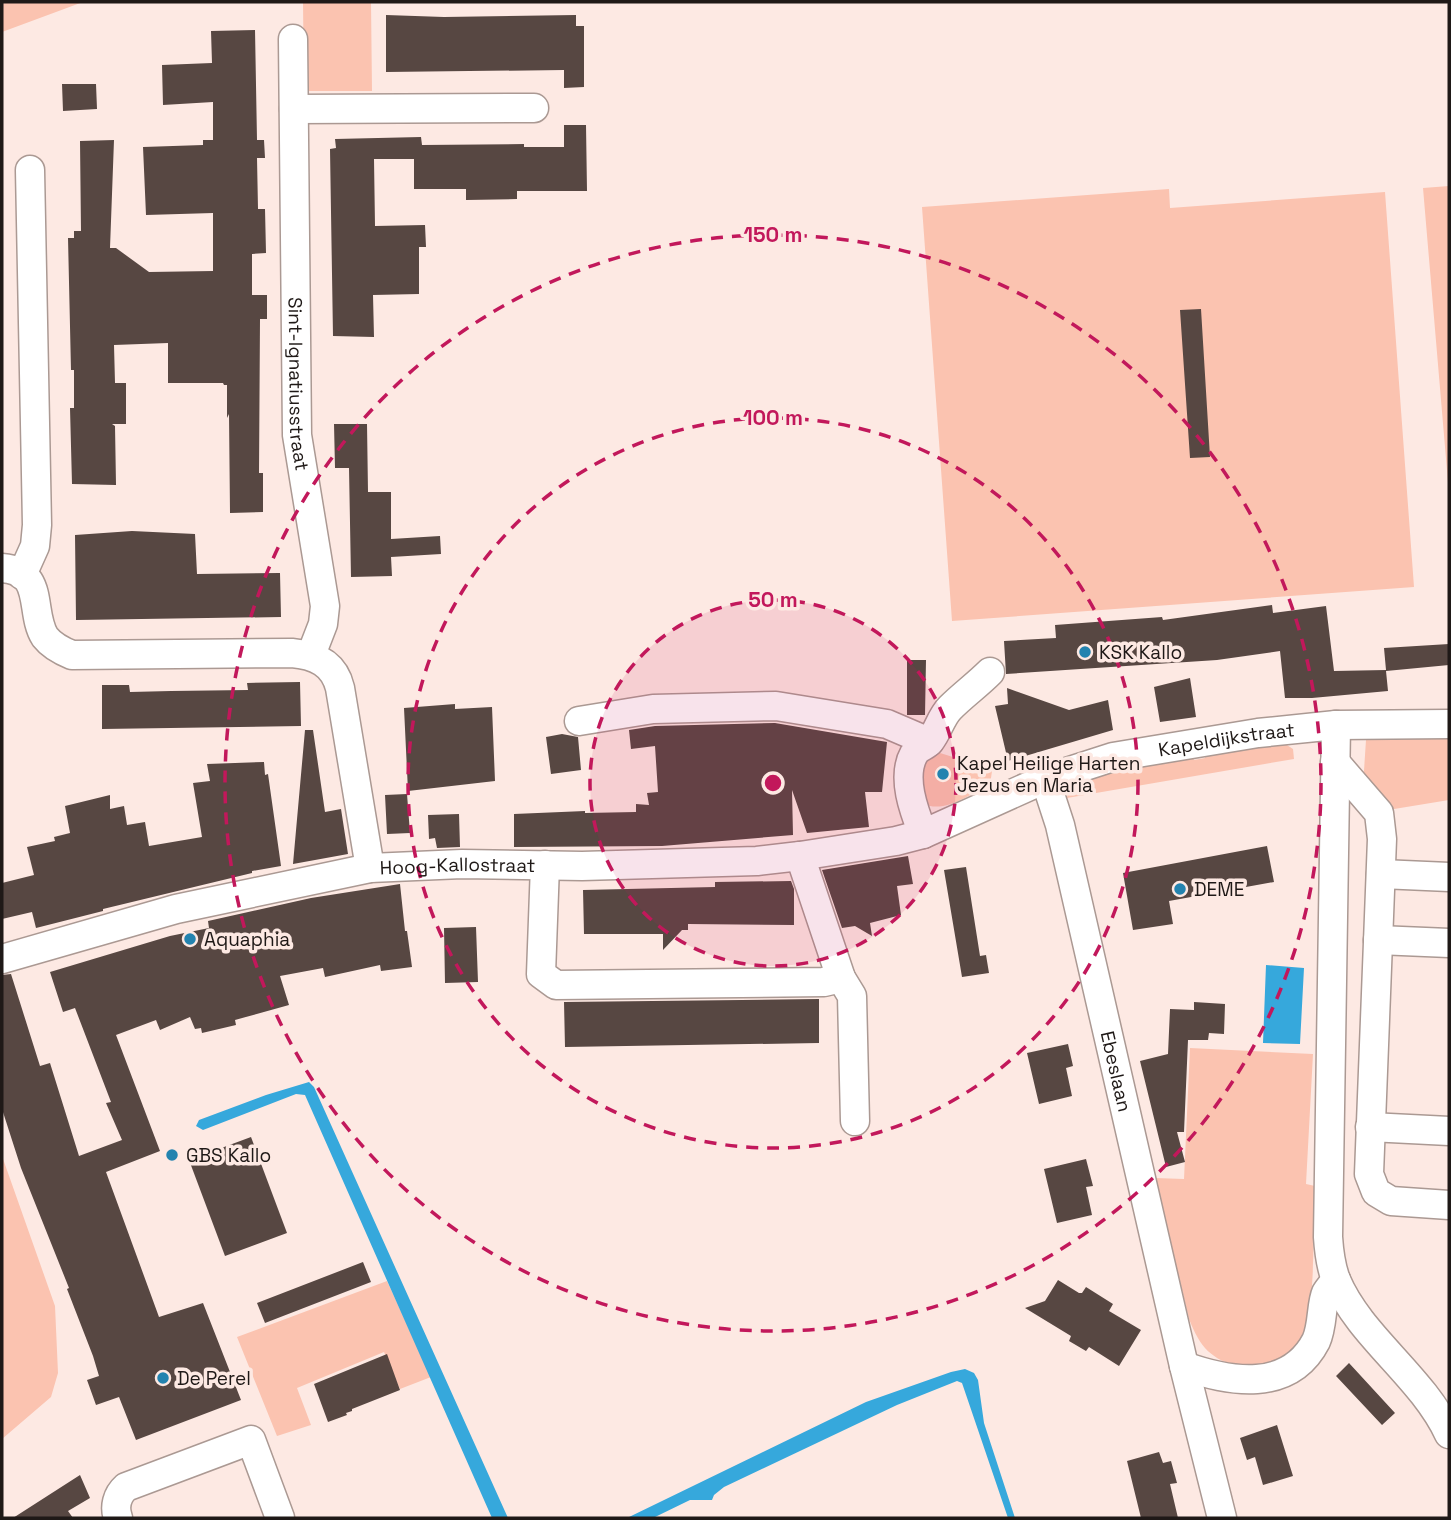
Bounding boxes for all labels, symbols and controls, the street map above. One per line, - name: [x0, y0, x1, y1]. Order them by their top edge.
- text: 150 m: [744, 221, 802, 248]
- street label: Sint-Ignatiusstraat: [283, 297, 315, 473]
- text: 100 m: [743, 404, 803, 431]
- text: 50 m: [748, 586, 798, 613]
- place label: KSK Kallo: [1099, 640, 1182, 665]
- marker: KSK Kallo: [1077, 644, 1093, 660]
- street label: Kapeldijkstraat: [1156, 717, 1296, 762]
- place label: Kapel Heilige Harten Jezus en Maria: [957, 751, 1140, 798]
- marker: Kapel Heilige Harten Jezus en Maria: [935, 766, 951, 782]
- centre of rings: [761, 771, 785, 795]
- street label: Hoog-Kallostraat: [379, 852, 536, 881]
- place label: DEME: [1194, 877, 1244, 902]
- marker: DEME: [1172, 881, 1188, 897]
- place label: Aquaphia: [204, 927, 290, 952]
- marker: Aquaphia: [182, 931, 198, 947]
- street label: Ebeslaan: [1095, 1028, 1137, 1114]
- place label: GBS Kallo: [186, 1143, 271, 1168]
- marker: GBS Kallo: [164, 1147, 180, 1163]
- place label: De Perel: [177, 1366, 251, 1391]
- marker: De Perel: [155, 1370, 171, 1386]

